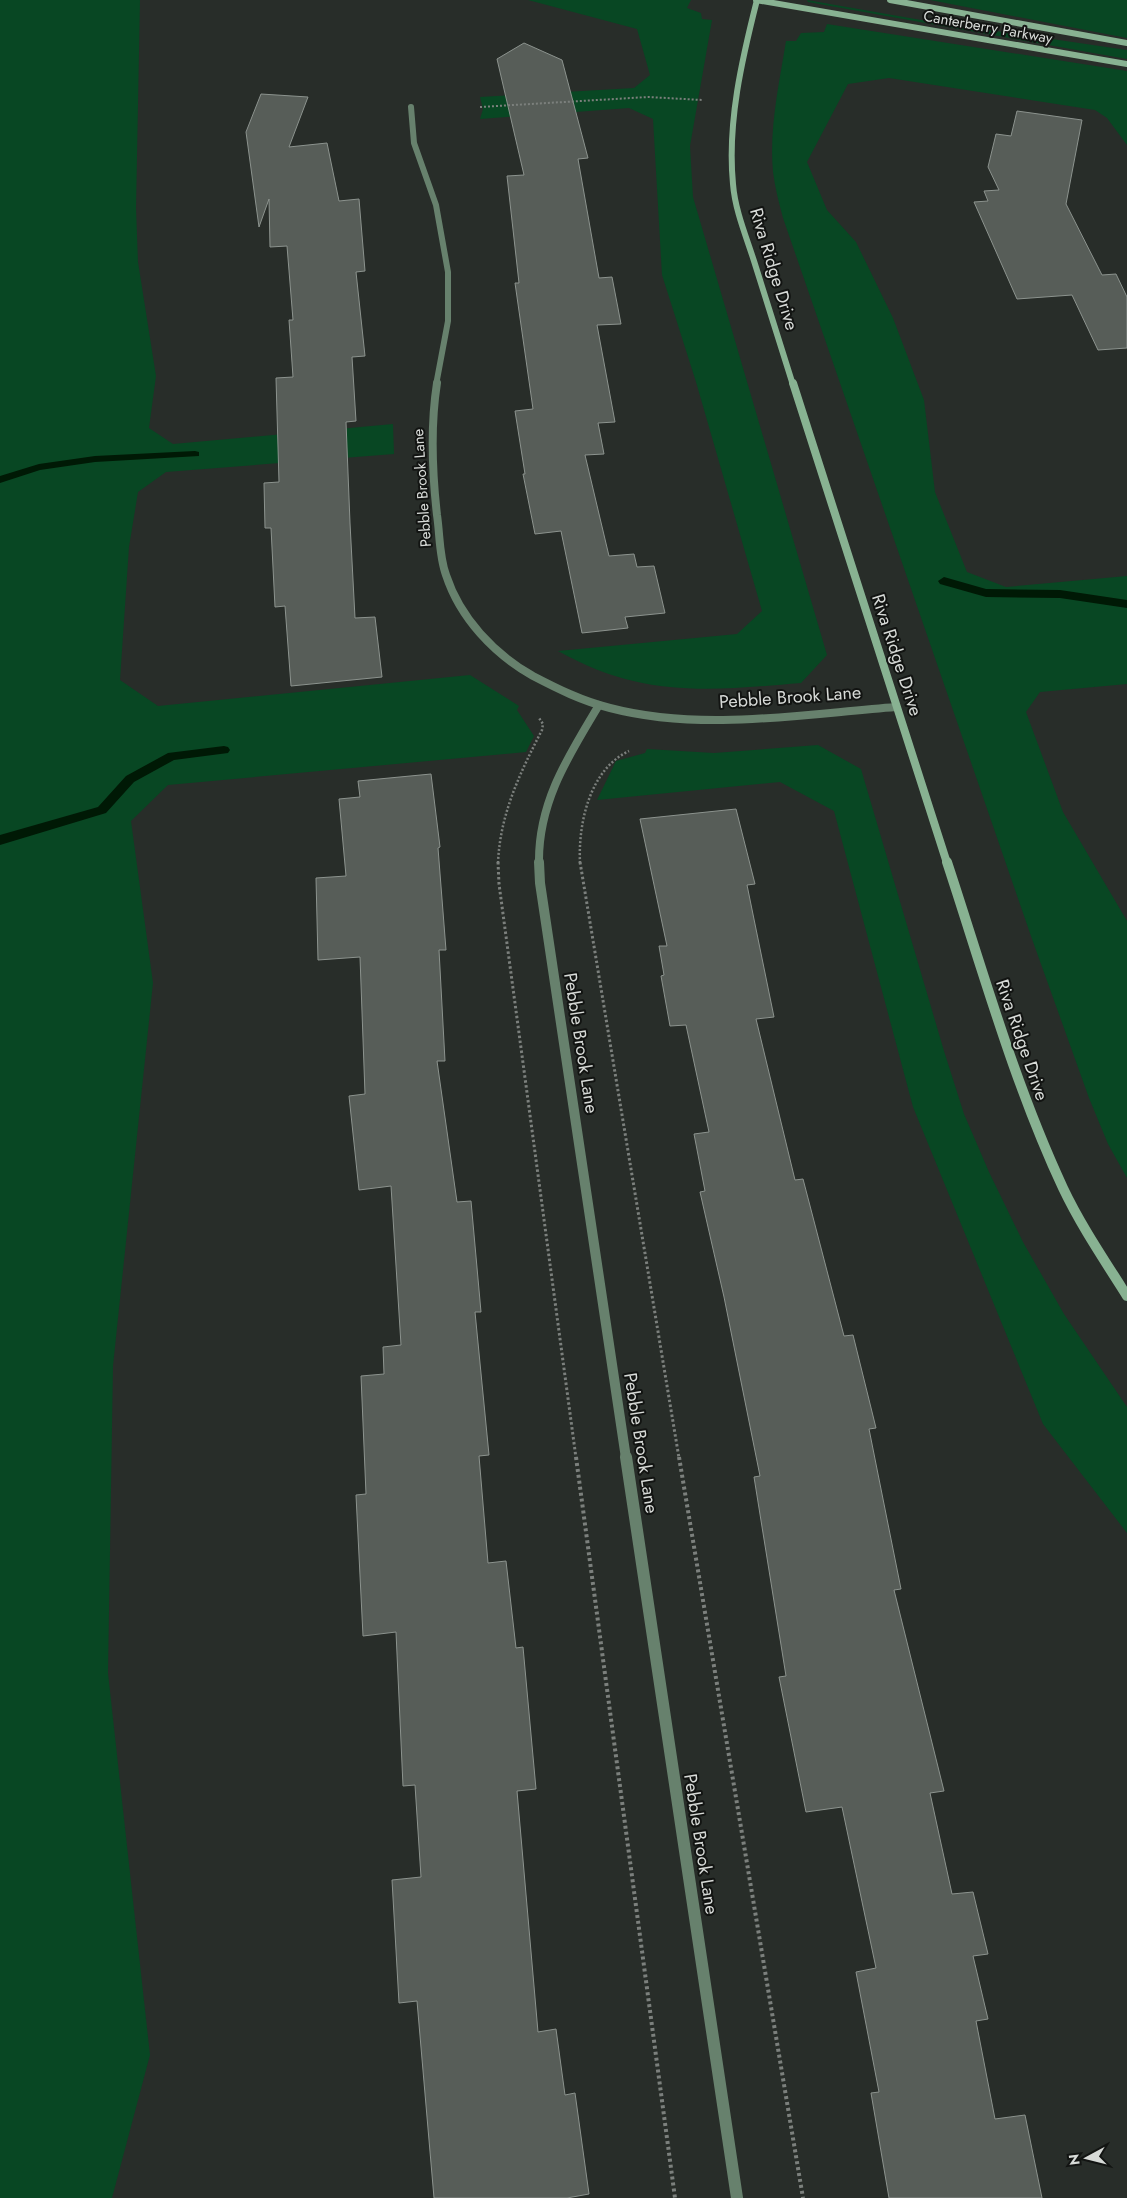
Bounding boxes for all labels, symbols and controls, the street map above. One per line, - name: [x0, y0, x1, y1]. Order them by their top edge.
- street label: Canterberry Parkway: [922, 5, 1055, 49]
- street label: Riva Ridge Drive: [743, 205, 805, 333]
- street label: Pebble Brook Lane: [407, 428, 437, 548]
- street label: Riva Ridge Drive: [865, 591, 929, 719]
- street label: Pebble Brook Lane: [718, 679, 862, 715]
- street label: Pebble Brook Lane: [557, 971, 605, 1115]
- street label: Riva Ridge Drive: [989, 976, 1055, 1104]
- street label: Pebble Brook Lane: [617, 1371, 665, 1515]
- street label: Pebble Brook Lane: [677, 1772, 725, 1916]
- north arrow: [1062, 2133, 1112, 2183]
- text: N: [1063, 2153, 1085, 2166]

